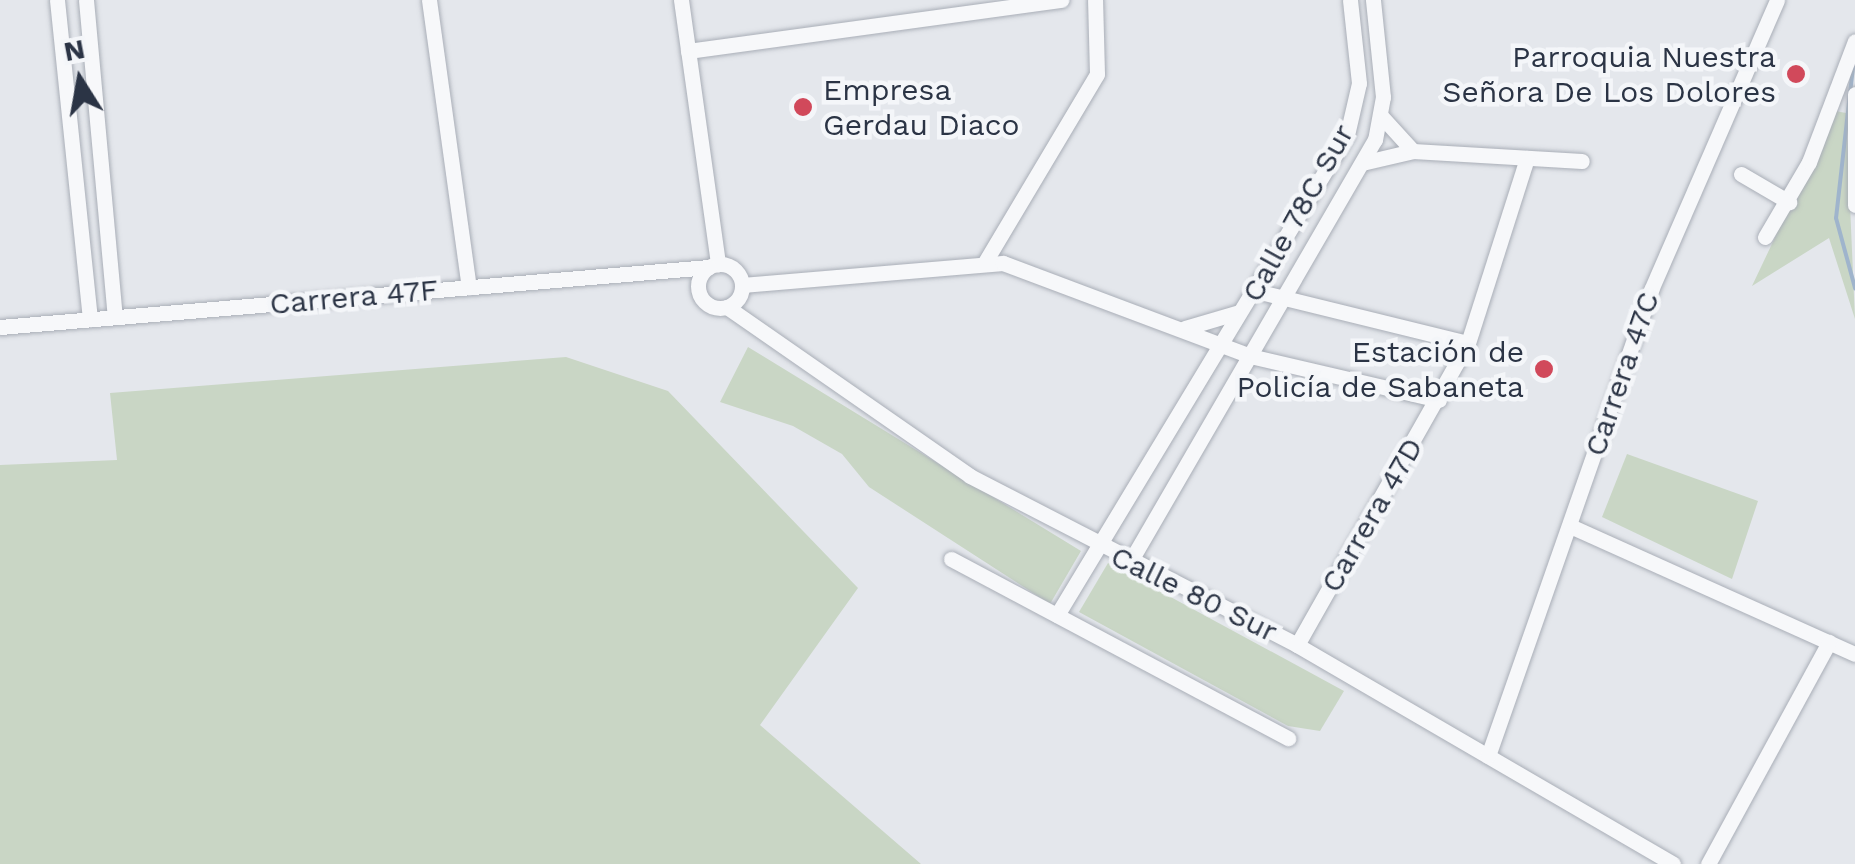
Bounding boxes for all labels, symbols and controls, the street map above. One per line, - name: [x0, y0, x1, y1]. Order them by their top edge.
- north arrow: [30, 30, 130, 130]
- text: N: [61, 32, 88, 68]
- place label: Parroquia Nuestra Señora De Los Dolores: [1441, 39, 1776, 110]
- marker: Parroquia Nuestra Señora De Los Dolores: [1785, 63, 1807, 85]
- place label: Empresa Gerdau Diaco: [823, 72, 1020, 142]
- marker: Empresa Gerdau Diaco: [792, 96, 814, 118]
- street label: Calle 78C Sur: [1234, 117, 1362, 309]
- street label: Carrera 47F: [268, 272, 440, 322]
- street label: Carrera 47C: [1577, 287, 1667, 461]
- place label: Estación de Policía de Sabaneta: [1236, 334, 1524, 404]
- marker: Estación de Policía de Sabaneta: [1533, 358, 1555, 380]
- street label: Carrera 47D: [1313, 431, 1431, 599]
- street label: Calle 80 Sur: [1105, 538, 1283, 650]

